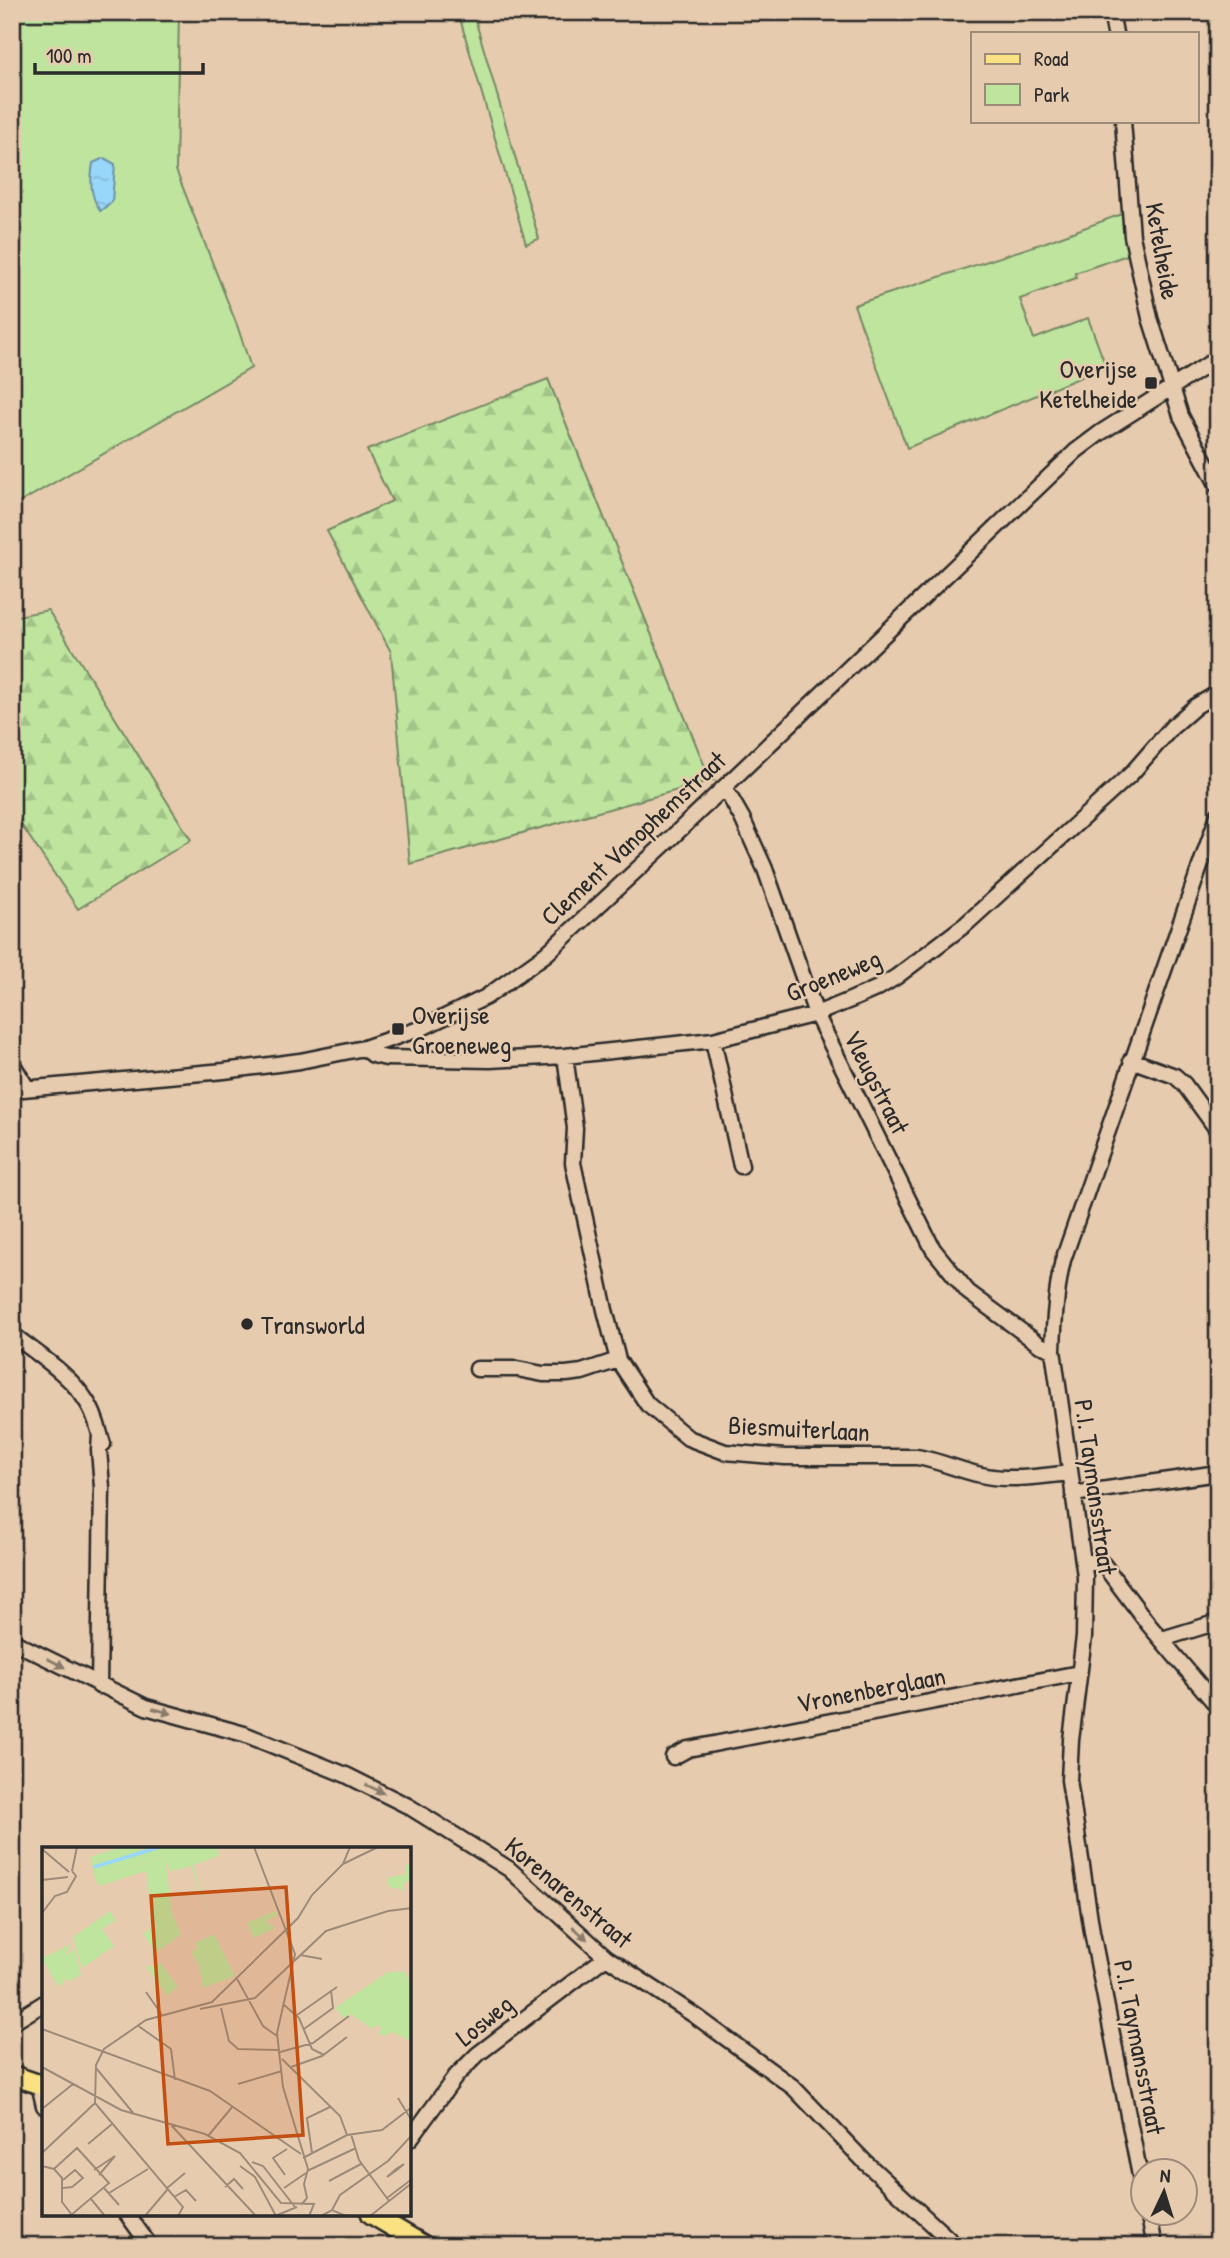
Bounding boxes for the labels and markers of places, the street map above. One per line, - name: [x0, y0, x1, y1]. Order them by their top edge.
- place label: Overijse Ketelheide: [1039, 351, 1137, 416]
- marker: Overijse Ketelheide: [1143, 375, 1159, 391]
- place label: Overijse Groeneweg: [412, 997, 511, 1062]
- marker: Overijse Groeneweg: [390, 1021, 406, 1037]
- place label: Transworld: [261, 1307, 365, 1342]
- marker: Transworld: [239, 1316, 255, 1332]

